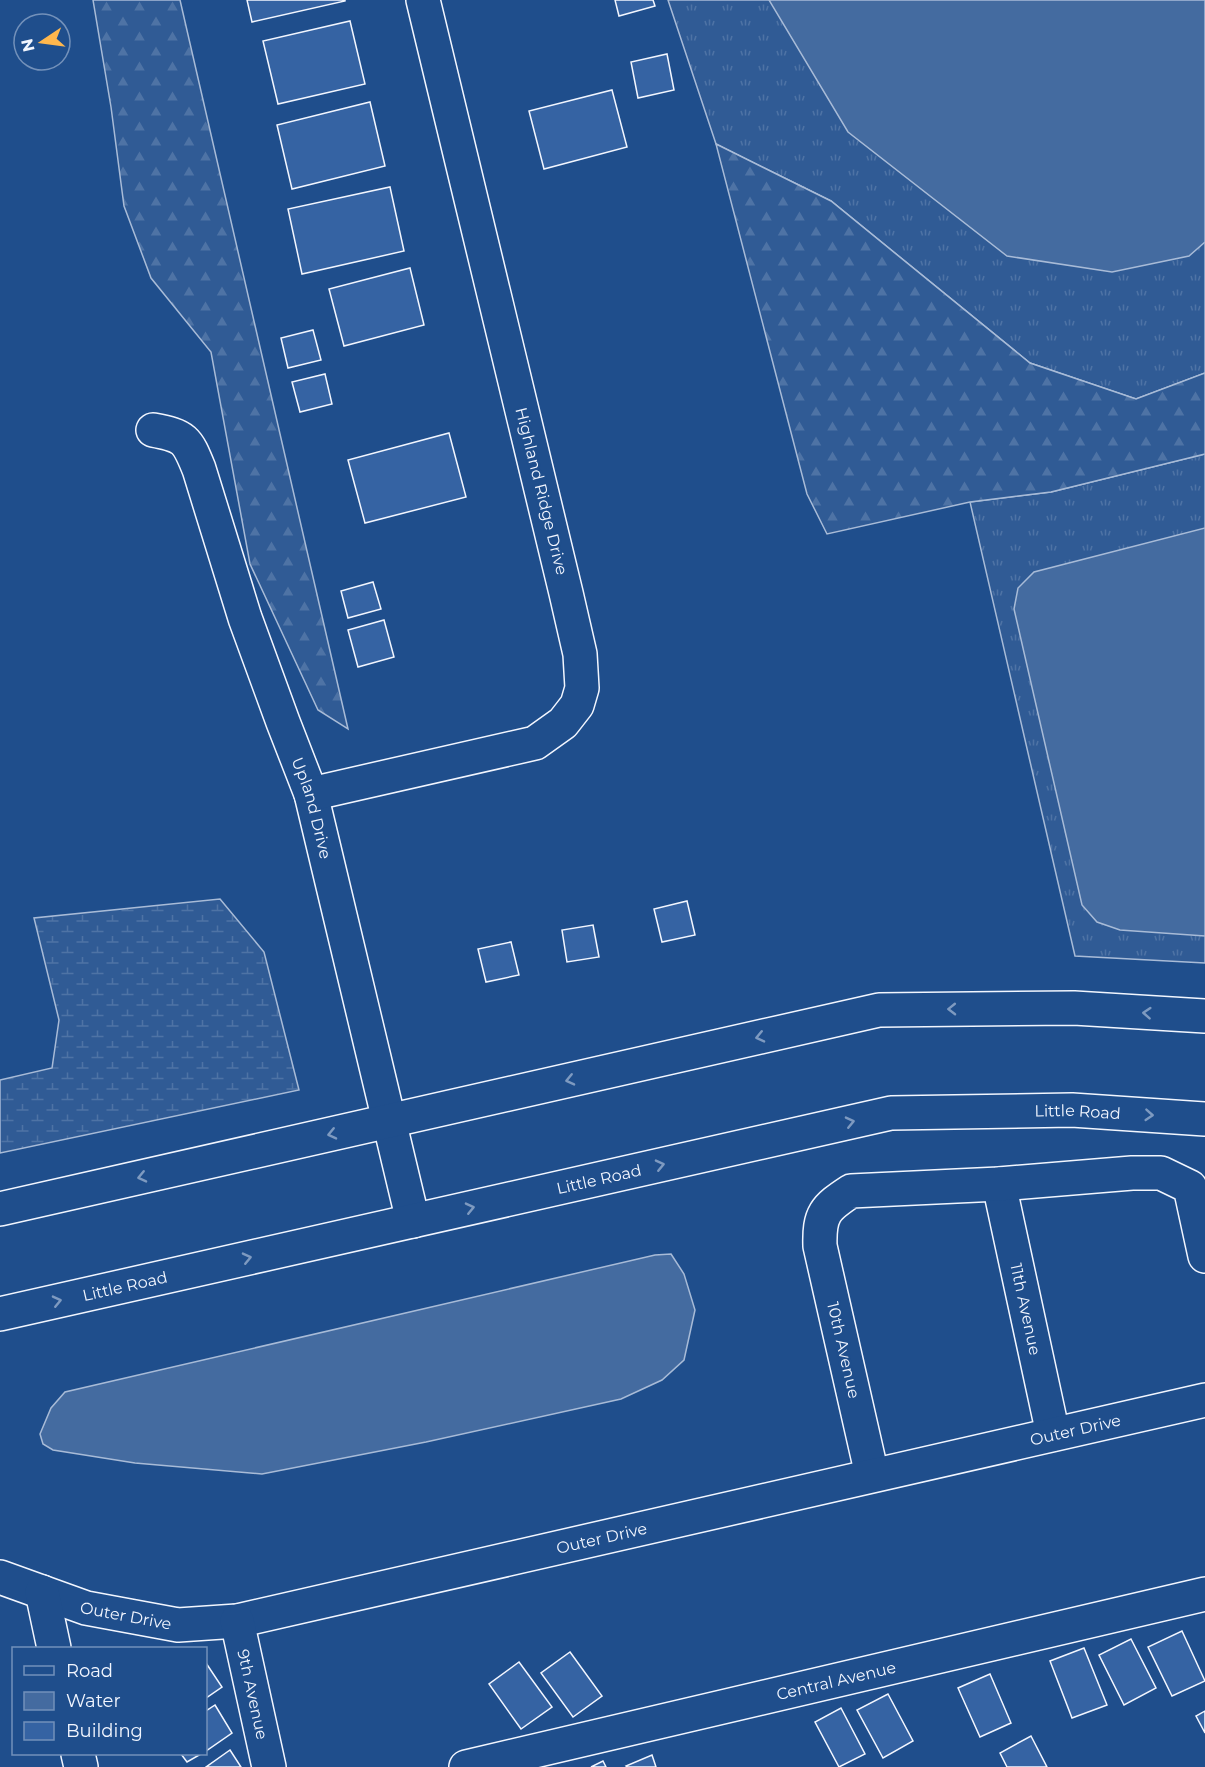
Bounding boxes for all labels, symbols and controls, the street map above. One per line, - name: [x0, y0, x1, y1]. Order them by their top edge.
- north arrow: [12, 12, 72, 72]
- text: N: [17, 37, 39, 54]
- street label: Highland Ridge Drive: [511, 405, 572, 577]
- street label: Upland Drive: [288, 755, 335, 861]
- one-way arrow: [947, 1003, 956, 1016]
- one-way arrow: [1142, 1006, 1151, 1019]
- one-way arrow: [755, 1030, 765, 1043]
- one-way arrow: [565, 1073, 575, 1086]
- street label: Little Road: [1034, 1101, 1121, 1123]
- one-way arrow: [1145, 1109, 1154, 1122]
- one-way arrow: [845, 1116, 855, 1129]
- one-way arrow: [327, 1126, 337, 1139]
- one-way arrow: [655, 1159, 665, 1172]
- street label: Little Road: [555, 1161, 643, 1198]
- one-way arrow: [137, 1170, 147, 1183]
- one-way arrow: [465, 1202, 475, 1215]
- one-way arrow: [242, 1253, 252, 1266]
- street label: 11th Avenue: [1006, 1262, 1045, 1357]
- street label: Little Road: [81, 1268, 169, 1305]
- one-way arrow: [52, 1296, 62, 1309]
- street label: 10th Avenue: [823, 1300, 864, 1400]
- street label: Outer Drive: [1028, 1411, 1123, 1450]
- street label: Outer Drive: [554, 1519, 649, 1558]
- street label: Outer Drive: [79, 1598, 173, 1634]
- legend: [12, 1647, 207, 1755]
- street label: 9th Avenue: [233, 1647, 272, 1741]
- street label: Central Avenue: [774, 1658, 898, 1704]
- text: Road: [66, 1660, 113, 1682]
- text: Water: [66, 1690, 121, 1712]
- text: Building: [66, 1720, 143, 1742]

